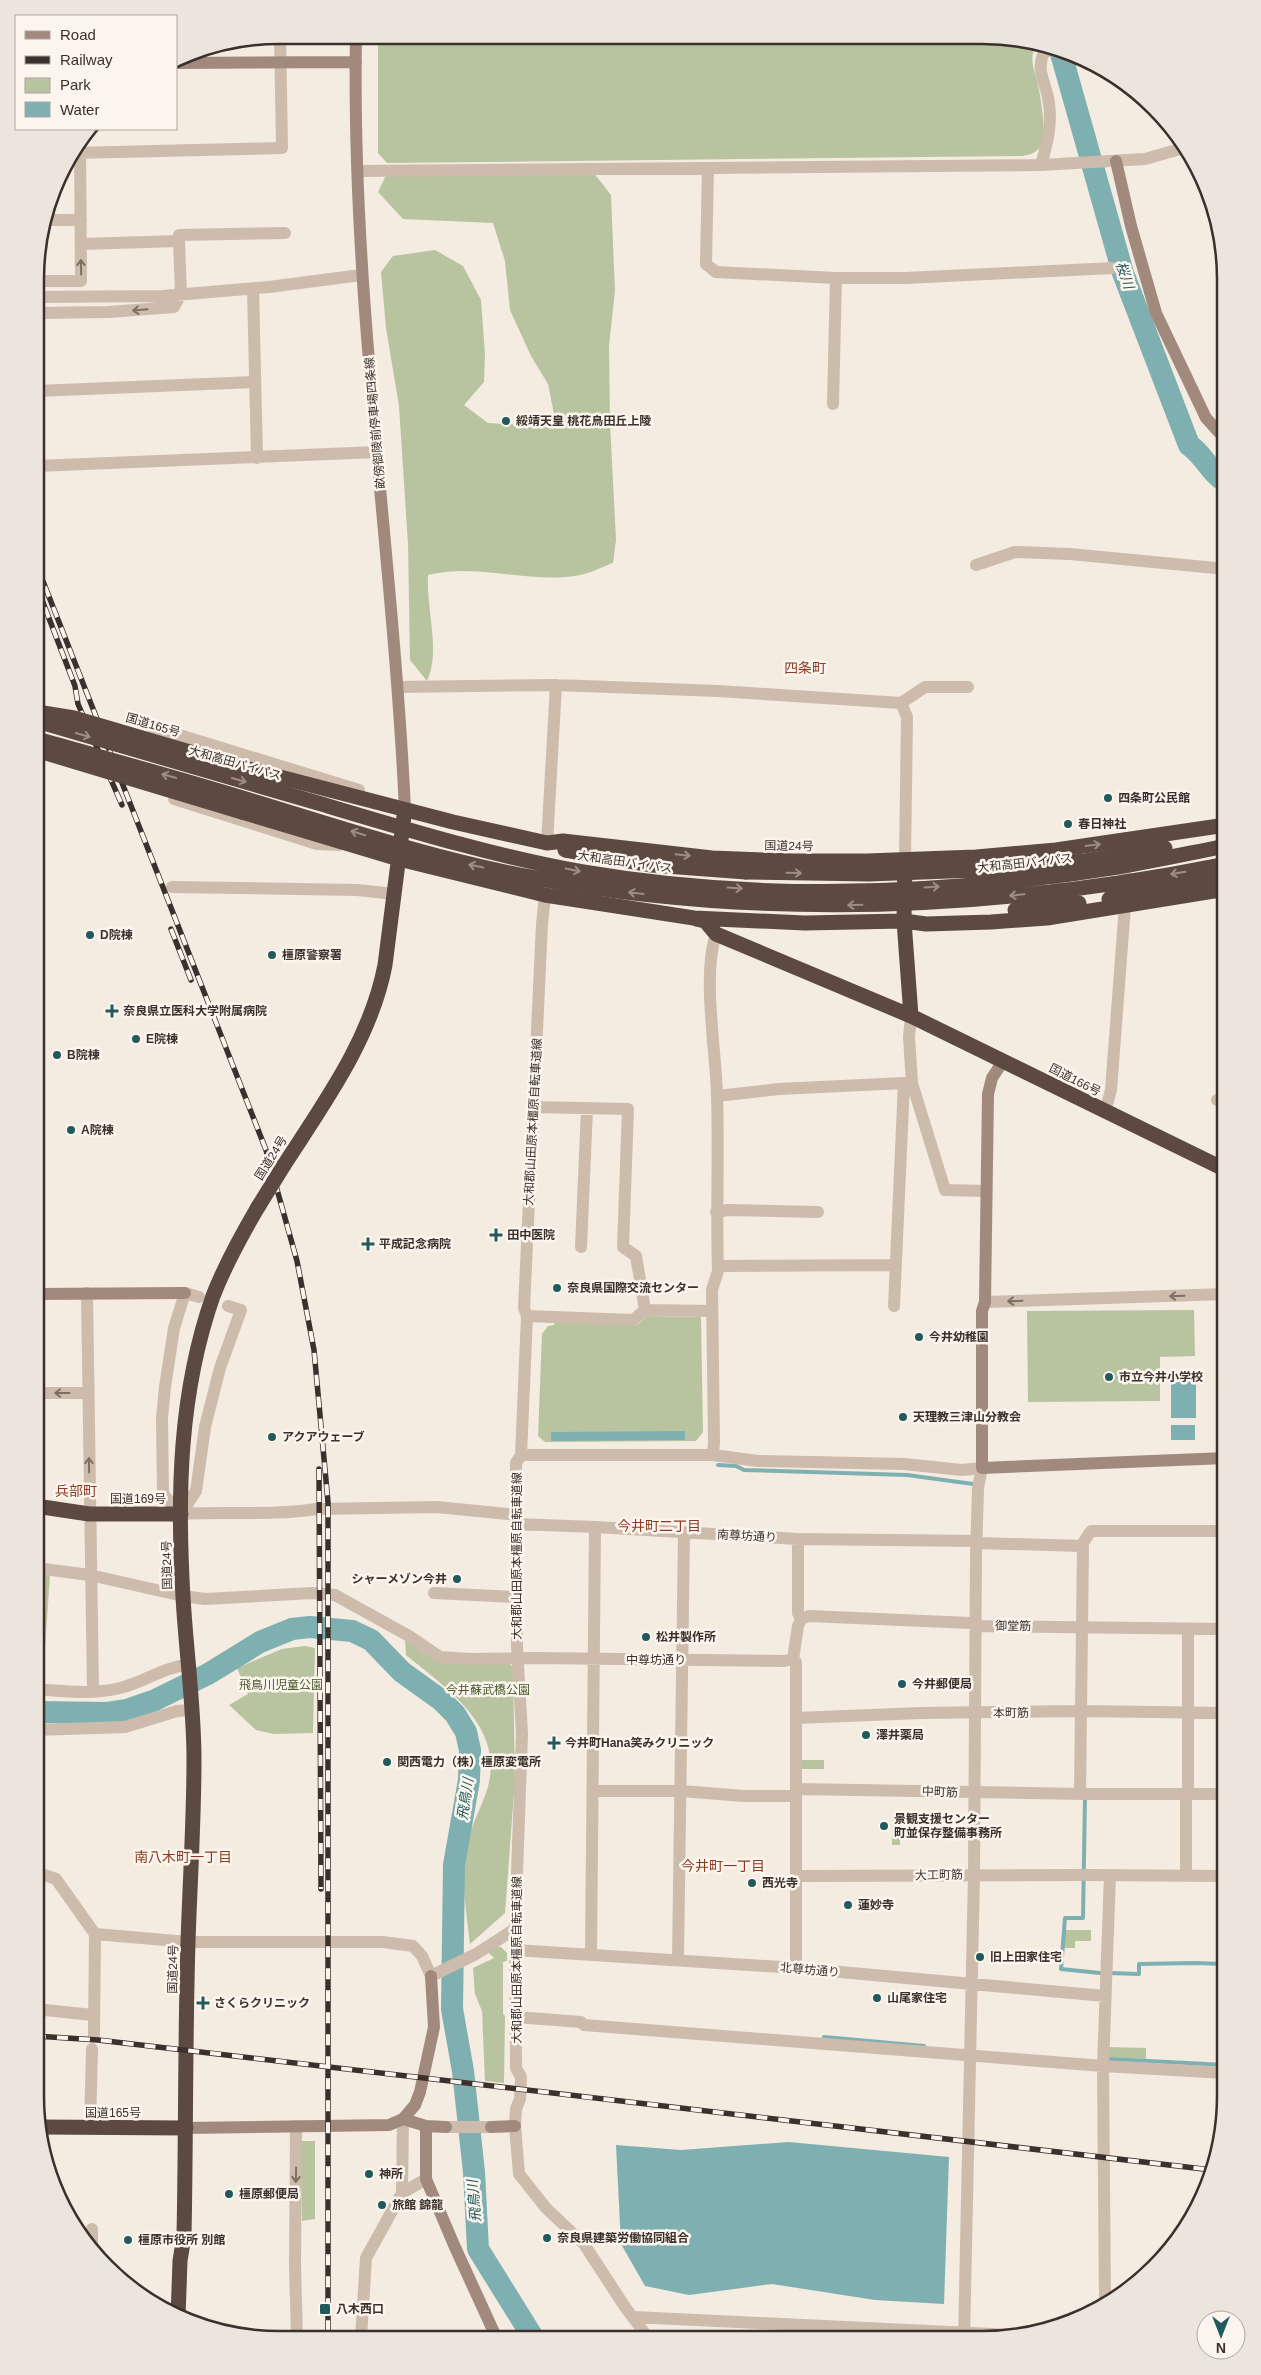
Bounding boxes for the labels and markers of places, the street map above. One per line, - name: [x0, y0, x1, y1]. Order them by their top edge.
- place label: 綏靖天皇 桃花鳥田丘上陵: [516, 414, 651, 428]
- marker: 綏靖天皇 桃花鳥田丘上陵: [500, 415, 512, 427]
- place label: 四条町公民館: [1118, 791, 1190, 805]
- marker: 四条町公民館: [1102, 792, 1114, 804]
- place label: 春日神社: [1078, 817, 1126, 831]
- marker: 春日神社: [1062, 818, 1074, 830]
- place label: D院棟: [100, 928, 133, 942]
- marker: D院棟: [84, 929, 96, 941]
- place label: 橿原警察署: [282, 948, 342, 962]
- marker: 橿原警察署: [266, 949, 278, 961]
- marker: 奈良県立医科大学附属病院: [105, 1004, 119, 1018]
- place label: 奈良県立医科大学附属病院: [123, 1004, 267, 1018]
- place label: E院棟: [146, 1032, 178, 1046]
- marker: E院棟: [130, 1033, 142, 1045]
- place label: B院棟: [67, 1048, 100, 1062]
- marker: B院棟: [51, 1049, 63, 1061]
- place label: A院棟: [81, 1123, 114, 1137]
- marker: A院棟: [65, 1124, 77, 1136]
- marker: 田中医院: [489, 1228, 503, 1242]
- place label: 田中医院: [507, 1228, 555, 1242]
- marker: 平成記念病院: [361, 1237, 375, 1251]
- place label: 平成記念病院: [379, 1237, 451, 1251]
- place label: 奈良県国際交流センター: [567, 1281, 699, 1295]
- marker: 奈良県国際交流センター: [551, 1282, 563, 1294]
- place label: 今井幼稚園: [929, 1330, 989, 1344]
- marker: 今井幼稚園: [913, 1331, 925, 1343]
- place label: 市立今井小学校: [1119, 1370, 1203, 1384]
- marker: 市立今井小学校: [1103, 1371, 1115, 1383]
- place label: 天理教三津山分教会: [913, 1410, 1021, 1424]
- marker: 天理教三津山分教会: [897, 1411, 909, 1423]
- place label: アクアウェーブ: [282, 1430, 365, 1444]
- marker: アクアウェーブ: [266, 1431, 278, 1443]
- place label: シャーメゾン今井: [351, 1572, 447, 1586]
- marker: シャーメゾン今井: [451, 1573, 463, 1585]
- place label: 松井製作所: [656, 1630, 716, 1644]
- marker: 松井製作所: [640, 1631, 652, 1643]
- place label: 今井郵便局: [912, 1677, 972, 1691]
- marker: 今井郵便局: [896, 1678, 908, 1690]
- place label: 澤井薬局: [876, 1728, 924, 1742]
- marker: 澤井薬局: [860, 1729, 872, 1741]
- marker: 今井町Hana笑みクリニック: [547, 1736, 561, 1750]
- place label: 今井町Hana笑みクリニック: [565, 1736, 714, 1750]
- place label: 関西電力（株）橿原変電所: [397, 1755, 541, 1769]
- marker: 関西電力（株）橿原変電所: [381, 1756, 393, 1768]
- place label: 景観支援センター 町並保存整備事務所: [894, 1812, 1002, 1840]
- marker: 景観支援センター 町並保存整備事務所: [878, 1820, 890, 1832]
- place label: 西光寺: [762, 1876, 798, 1890]
- marker: 西光寺: [746, 1877, 758, 1889]
- place label: 蓮妙寺: [858, 1898, 894, 1912]
- marker: 蓮妙寺: [842, 1899, 854, 1911]
- place label: 旧上田家住宅: [990, 1950, 1062, 1964]
- marker: 旧上田家住宅: [974, 1951, 986, 1963]
- place label: 山尾家住宅: [887, 1991, 947, 2005]
- marker: 山尾家住宅: [871, 1992, 883, 2004]
- marker: さくらクリニック: [196, 1996, 210, 2010]
- place label: さくらクリニック: [214, 1996, 310, 2010]
- place label: 神所: [379, 2167, 403, 2181]
- marker: 神所: [363, 2168, 375, 2180]
- place label: 橿原郵便局: [239, 2187, 299, 2201]
- marker: 橿原郵便局: [223, 2188, 235, 2200]
- place label: 旅館 錦龍: [392, 2198, 443, 2212]
- marker: 旅館 錦龍: [376, 2199, 388, 2211]
- place label: 奈良県建築労働協同組合: [557, 2231, 689, 2245]
- marker: 奈良県建築労働協同組合: [541, 2232, 553, 2244]
- place label: 橿原市役所 別館: [138, 2233, 225, 2247]
- marker: 橿原市役所 別館: [122, 2234, 134, 2246]
- marker: 八木西口: [318, 2302, 332, 2316]
- place label: 八木西口: [336, 2302, 384, 2316]

